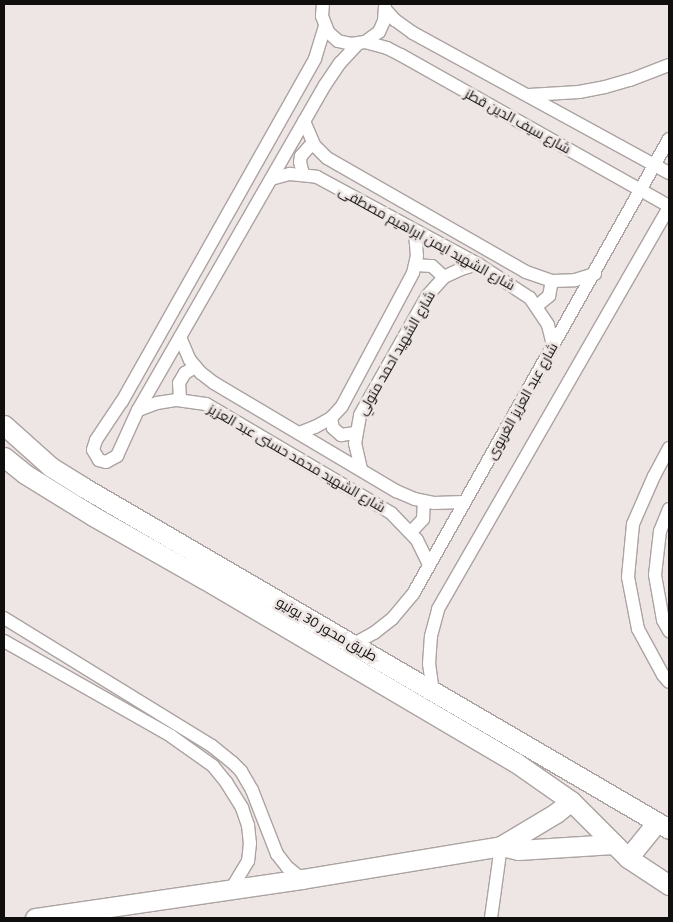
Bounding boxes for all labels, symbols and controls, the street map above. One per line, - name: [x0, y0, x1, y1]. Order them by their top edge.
- street label: شارع سيف الدين قطز: [462, 85, 574, 157]
- street label: شارع الشهيد ايمن ابراهيم مصطفى: [336, 182, 518, 294]
- street label: شارع الشهيد احمد متولي: [354, 288, 438, 418]
- street label: شارع عبد العزيز الغربوى: [483, 340, 561, 462]
- street label: شارع الشهيد محمد حسنى عبد العزيز: [205, 400, 389, 516]
- street label: طريق محور 30 يونيو: [273, 593, 381, 665]

